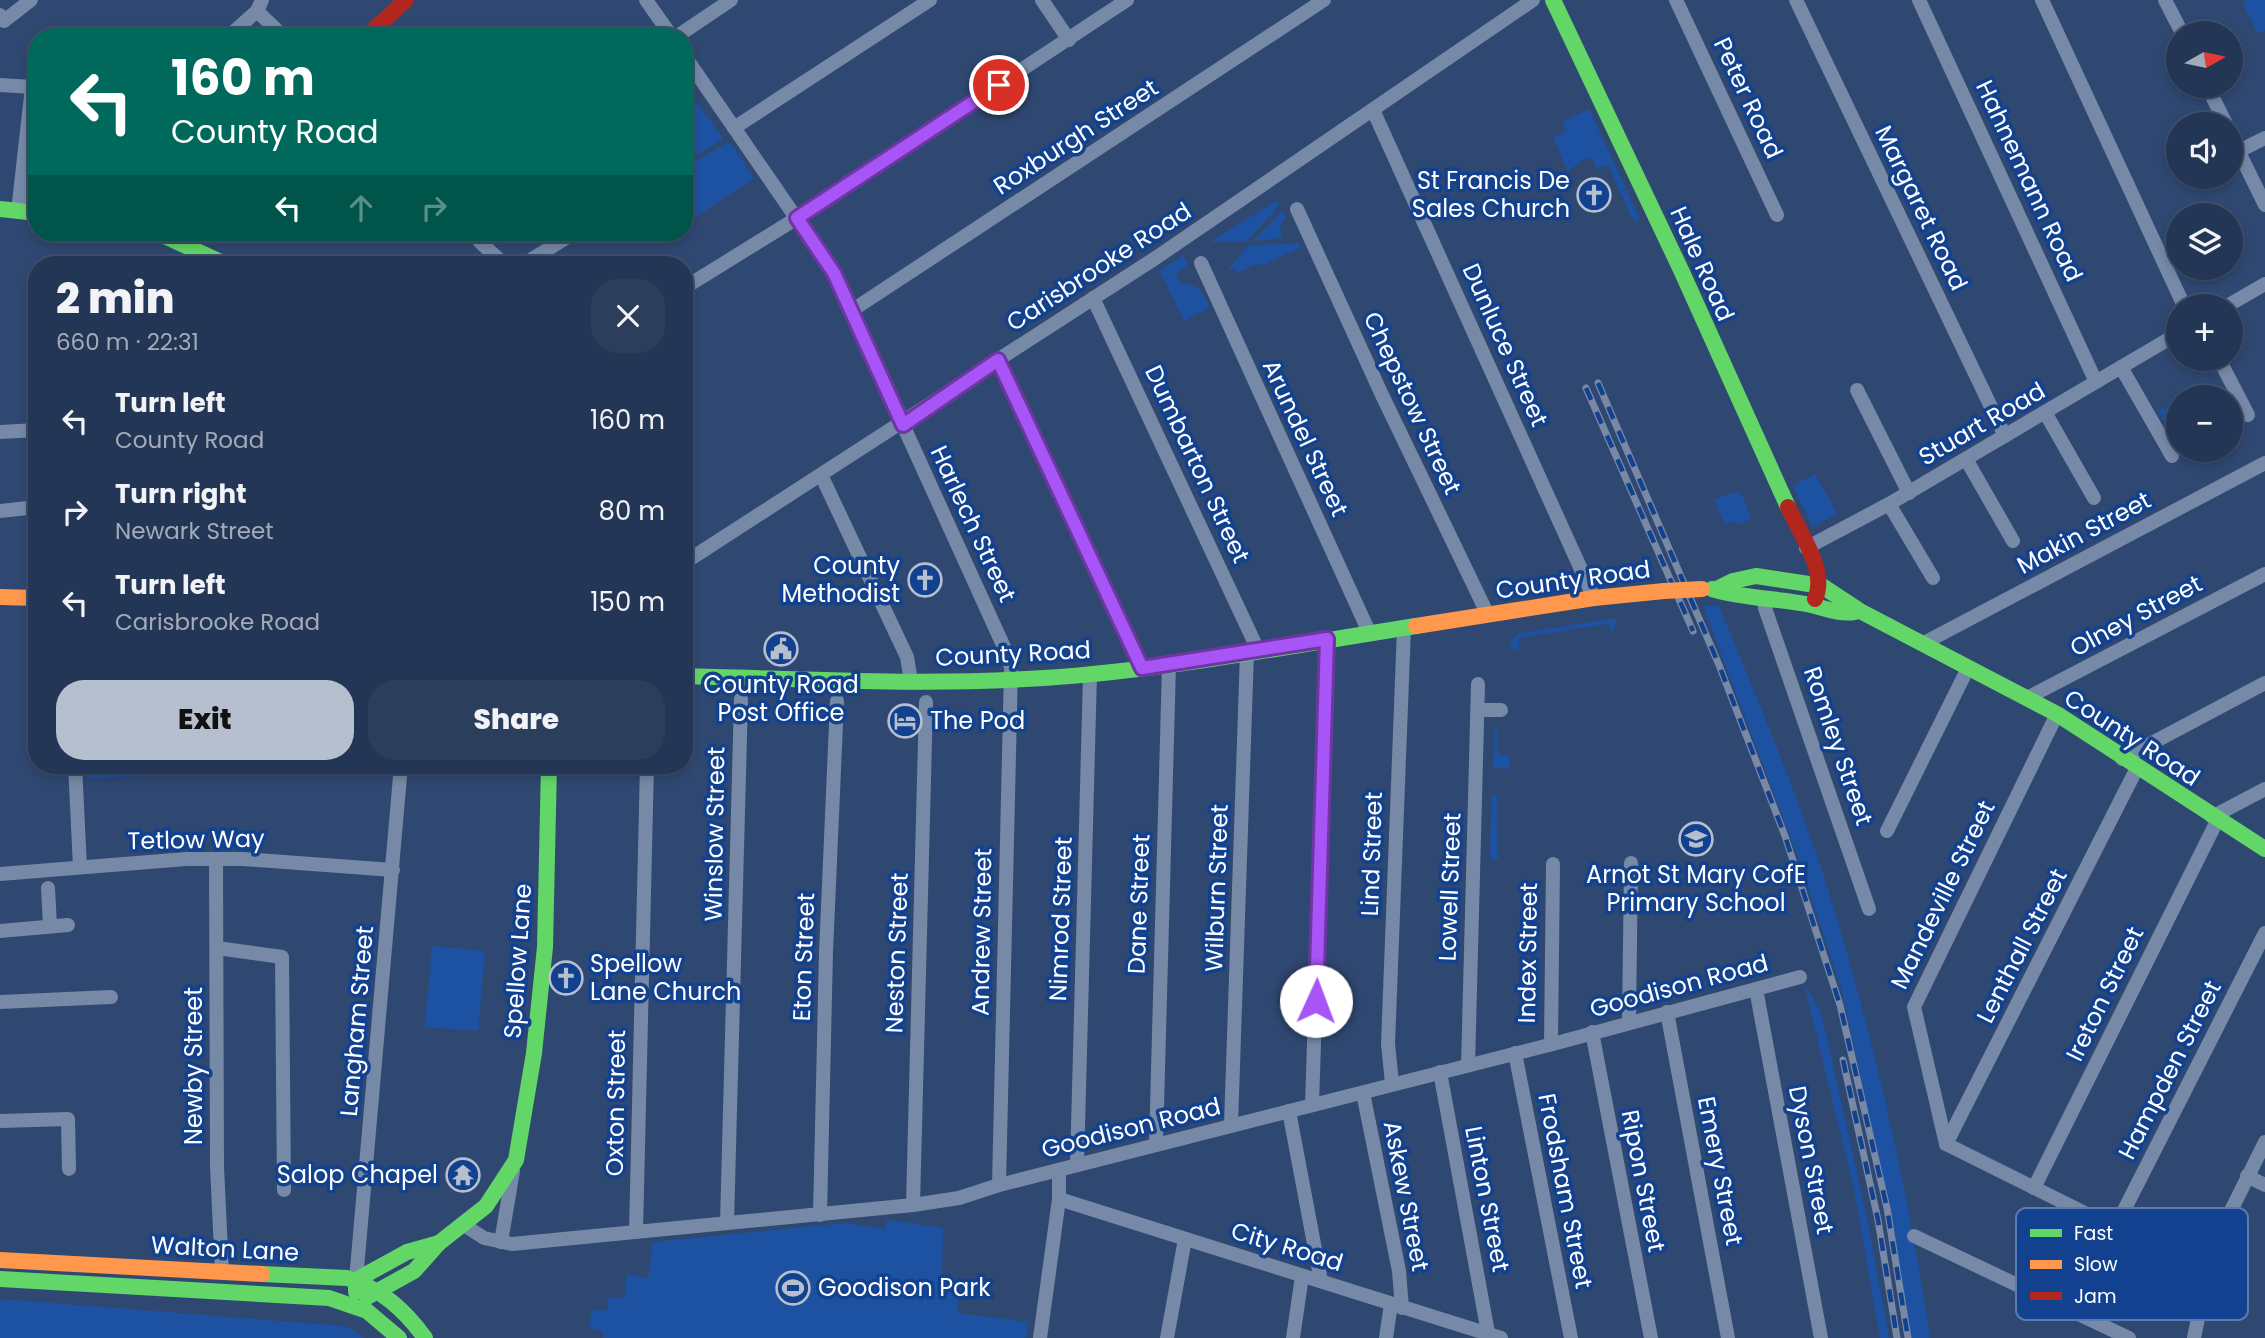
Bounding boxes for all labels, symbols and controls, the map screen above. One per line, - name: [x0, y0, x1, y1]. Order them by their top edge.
- north arrow: [2166, 21, 2244, 98]
- map controls: [2166, 21, 2243, 462]
- street label: Peter Road: [1706, 32, 1791, 164]
- text: 160 m: [171, 44, 315, 112]
- pin: [969, 55, 1029, 115]
- icon: left: [56, 56, 147, 147]
- icon: arrive: [980, 66, 1018, 104]
- street label: Roxburgh Street: [987, 71, 1164, 202]
- street label: Hahnemann Road: [1968, 75, 2091, 287]
- text: County Road: [171, 109, 379, 154]
- button: sound: [2166, 112, 2243, 189]
- street label: Margaret Road: [1867, 120, 1976, 296]
- place label: St Francis De Sales Church: [1412, 164, 1570, 225]
- church icon: St Francis De Sales Church: [1575, 176, 1613, 214]
- icon: left: [269, 189, 307, 227]
- icon: ahead: [342, 189, 380, 227]
- icon: right: [415, 189, 453, 227]
- street label: Carisbrooke Road: [1000, 194, 1197, 339]
- street label: Hale Road: [1662, 201, 1742, 326]
- button: layers: [2166, 203, 2243, 280]
- street label: Dunluce Street: [1455, 258, 1556, 431]
- text: 2 min: [56, 269, 174, 328]
- button: close: [591, 279, 665, 353]
- button: +: [2166, 294, 2243, 371]
- street label: Chepstow Street: [1356, 306, 1469, 499]
- text: 660 m · 22:31: [56, 326, 199, 358]
- street label: Arundel Street: [1255, 354, 1356, 522]
- street label: Dumbarton Street: [1137, 360, 1258, 568]
- street label: Stuart Road: [1912, 374, 2051, 473]
- text: Turn left: [115, 385, 226, 421]
- button: −: [2166, 385, 2243, 462]
- icon: left: [56, 402, 94, 440]
- text: 160 m: [590, 402, 665, 438]
- text: County Road: [115, 424, 264, 456]
- street label: Harlech Street: [923, 440, 1024, 607]
- text: Turn right: [115, 476, 247, 512]
- street label: Makin Street: [2011, 483, 2156, 582]
- icon: right: [56, 493, 94, 531]
- text: 80 m: [599, 493, 665, 529]
- text: Newark Street: [115, 515, 274, 547]
- place label: County Methodist: [782, 549, 900, 610]
- street label: County Road: [1494, 552, 1652, 607]
- church icon: County Methodist: [906, 561, 944, 599]
- text: Turn left: [115, 567, 226, 603]
- street label: Olney Street: [2064, 567, 2208, 664]
- icon: left: [56, 584, 94, 622]
- text: 150 m: [590, 584, 665, 620]
- text: Carisbrooke Road: [115, 606, 320, 638]
- public building icon: County Road Post Office: [762, 630, 800, 668]
- street label: County Road: [934, 633, 1092, 674]
- street label: Romley Street: [1796, 662, 1881, 830]
- place label: County Road Post Office: [703, 668, 859, 729]
- button: Exit: [56, 680, 354, 760]
- button: Share: [368, 680, 665, 760]
- street label: County Road: [2058, 681, 2207, 794]
- hotel icon: The Pod: [886, 702, 924, 740]
- place label: The Pod: [930, 704, 1025, 737]
- street label: Winslow Street: [696, 746, 733, 922]
- street label: Lind Street: [1353, 791, 1390, 917]
- street label: Mandeville Street: [1883, 795, 2003, 995]
- street label: Wilburn Street: [1197, 804, 1236, 972]
- street label: Lowell Street: [1430, 812, 1469, 962]
- school or university icon: Arnot St Mary CofE Primary School: [1677, 820, 1715, 858]
- street label: Tetlow Way: [127, 822, 265, 857]
- street label: Dane Street: [1120, 833, 1157, 975]
- street label: Nimrod Street: [1041, 836, 1080, 1002]
- street label: Andrew Street: [964, 848, 999, 1016]
- place label: Arnot St Mary CofE Primary School: [1586, 858, 1806, 919]
- street label: Lenthall Street: [1968, 863, 2075, 1029]
- street label: Neston Street: [877, 872, 916, 1034]
- street label: Spellow Lane: [496, 882, 539, 1040]
- street label: Index Street: [1510, 882, 1545, 1024]
- street label: Eton Street: [785, 892, 822, 1022]
- street label: Ireton Street: [2058, 921, 2151, 1067]
- street label: Langham Street: [332, 924, 381, 1118]
- street label: Goodison Road: [1586, 946, 1772, 1025]
- place label: Spellow Lane Church: [590, 947, 741, 1008]
- church icon: Spellow Lane Church: [547, 959, 585, 997]
- position arrow: [1279, 964, 1353, 1038]
- street label: Hampden Street: [2110, 975, 2229, 1165]
- street label: Newby Street: [177, 987, 210, 1145]
- street label: Oxton Street: [598, 1029, 633, 1177]
- street label: Dyson Street: [1781, 1083, 1842, 1237]
- street label: Goodison Road: [1038, 1089, 1224, 1166]
- street label: Frodsham Street: [1530, 1090, 1601, 1291]
- street label: Emery Street: [1690, 1094, 1751, 1248]
- street label: Ripon Street: [1614, 1107, 1673, 1255]
- street label: Askew Street: [1376, 1118, 1437, 1274]
- street label: Linton Street: [1457, 1123, 1518, 1275]
- temple icon: Salop Chapel: [444, 1156, 482, 1194]
- place label: Salop Chapel: [277, 1158, 438, 1191]
- legend: [2016, 1208, 2248, 1320]
- street label: City Road: [1227, 1214, 1347, 1279]
- text: Fast: [2074, 1220, 2113, 1247]
- street label: Walton Lane: [150, 1228, 300, 1269]
- text: Slow: [2074, 1251, 2118, 1278]
- sports icon: Goodison Park: [774, 1269, 812, 1307]
- place label: Goodison Park: [818, 1271, 991, 1304]
- text: Jam: [2074, 1283, 2116, 1310]

